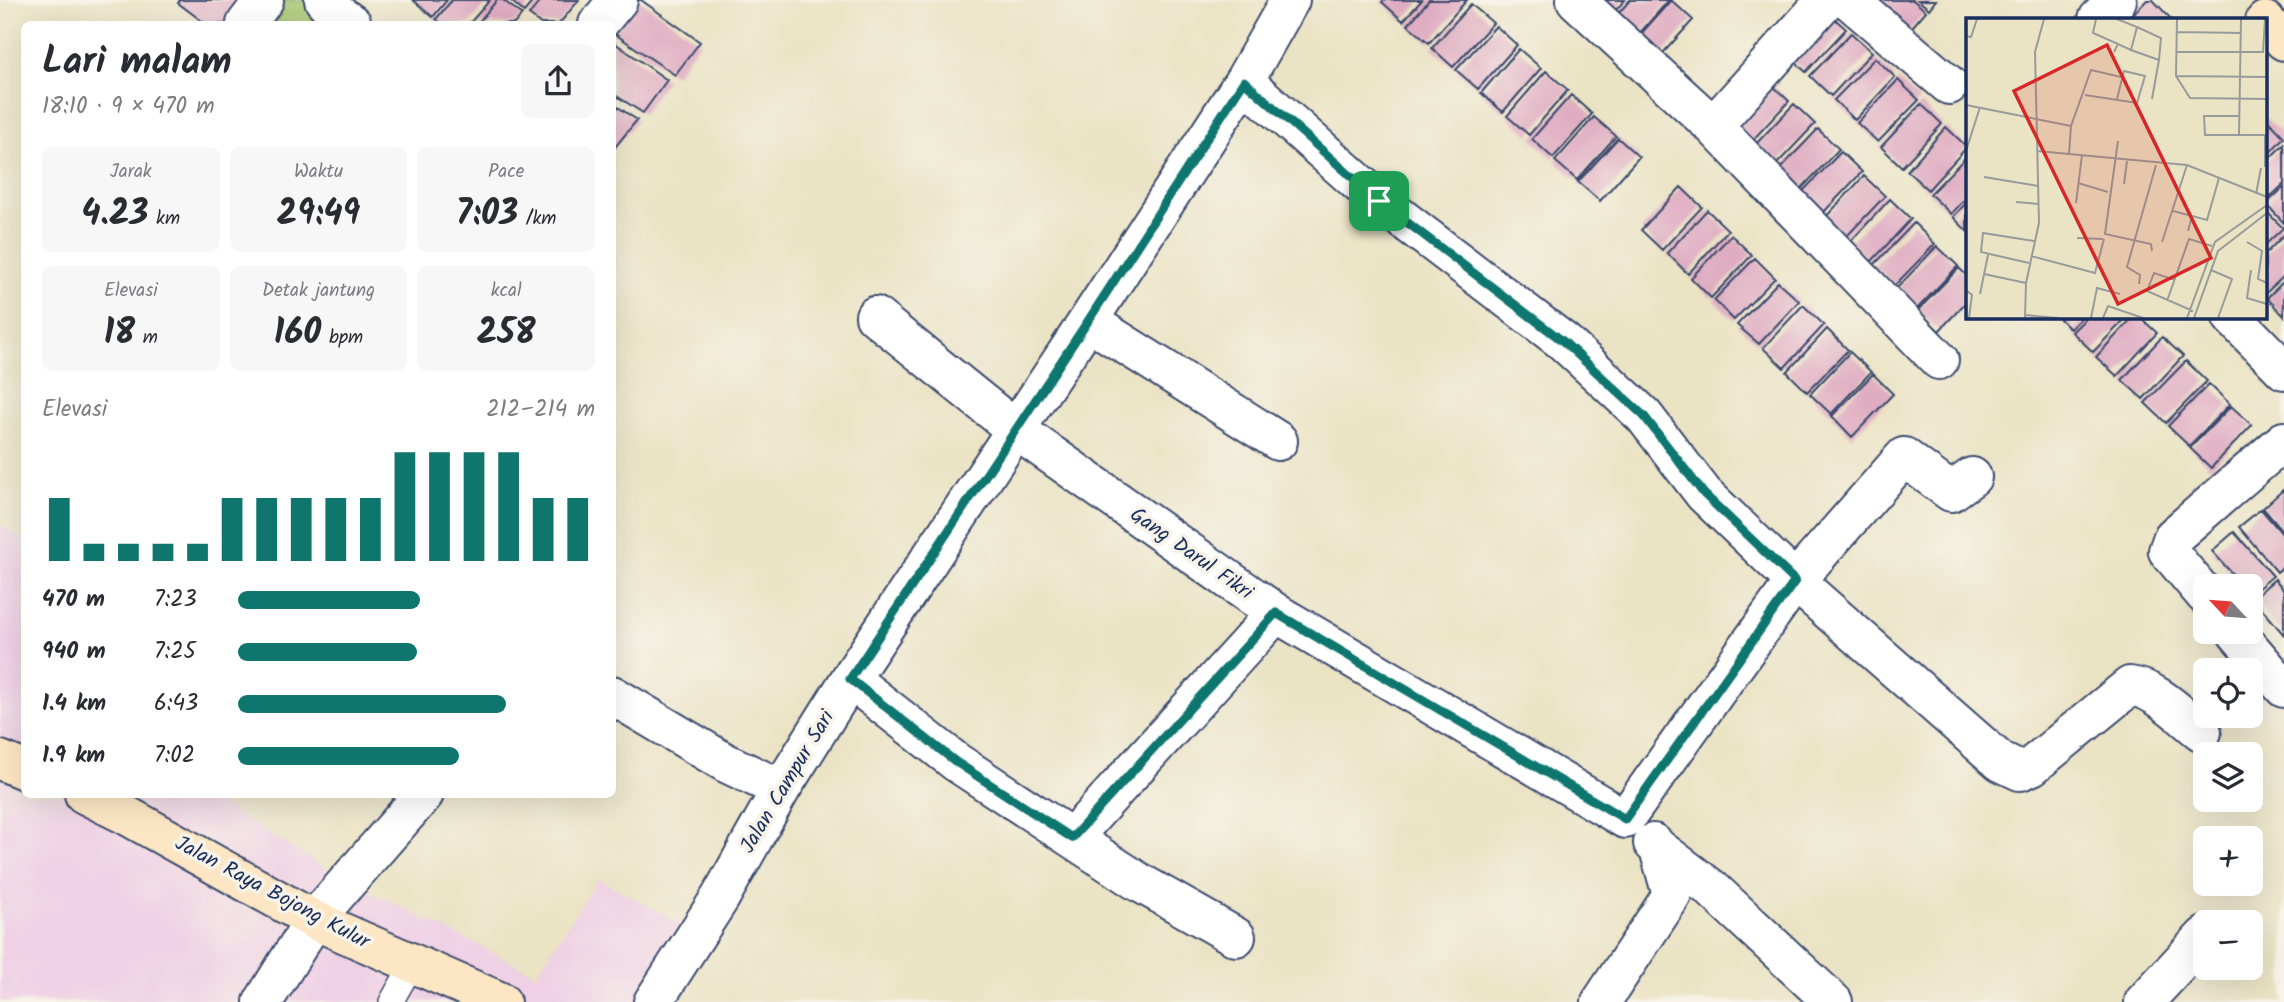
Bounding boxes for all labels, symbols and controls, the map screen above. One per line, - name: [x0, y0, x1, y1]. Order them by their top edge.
- inset map: [1966, 18, 2266, 318]
- text: Lari malam: [42, 33, 232, 93]
- button: share: [521, 44, 595, 118]
- text: 18:10 · 9 × 470 m: [42, 89, 215, 125]
- text: Jarak: [110, 157, 152, 187]
- text: Waktu: [294, 157, 343, 187]
- text: Pace: [488, 157, 524, 187]
- pin: [1349, 171, 1409, 231]
- icon: arrive: [1360, 182, 1398, 220]
- text: 4.23: [82, 187, 148, 243]
- text: 29:49: [277, 187, 360, 243]
- text: 7:03: [456, 187, 518, 243]
- text: km: [148, 204, 180, 234]
- text: /km: [518, 204, 556, 234]
- text: Elevasi: [104, 276, 158, 306]
- text: Detak jantung: [262, 276, 375, 306]
- text: kcal: [491, 276, 522, 306]
- text: 18: [104, 306, 135, 362]
- text: 160: [274, 306, 321, 362]
- text: 258: [477, 306, 536, 362]
- text: m: [135, 323, 158, 353]
- text: bpm: [321, 323, 363, 353]
- text: Elevasi: [42, 392, 107, 428]
- text: 212–214 m: [486, 392, 595, 428]
- street label: Gang Darul Fikri: [1123, 499, 1260, 609]
- north arrow: [2193, 574, 2263, 644]
- map controls: [2193, 574, 2263, 980]
- text: 470 m: [42, 582, 105, 618]
- text: 7:23: [154, 582, 197, 618]
- text: 940 m: [42, 634, 106, 670]
- text: 7:25: [154, 634, 196, 670]
- button: locate: [2193, 658, 2263, 728]
- text: 1.4 km: [42, 686, 106, 722]
- text: 6:43: [154, 686, 198, 722]
- street label: Jalan Campur Sari: [732, 703, 844, 860]
- text: 1.9 km: [42, 738, 105, 774]
- text: 7:02: [154, 738, 195, 774]
- button: layers: [2193, 742, 2263, 812]
- button: +: [2193, 826, 2263, 896]
- street label: Jalan Raya Bojong Kulur: [169, 828, 376, 959]
- button: −: [2193, 910, 2263, 980]

